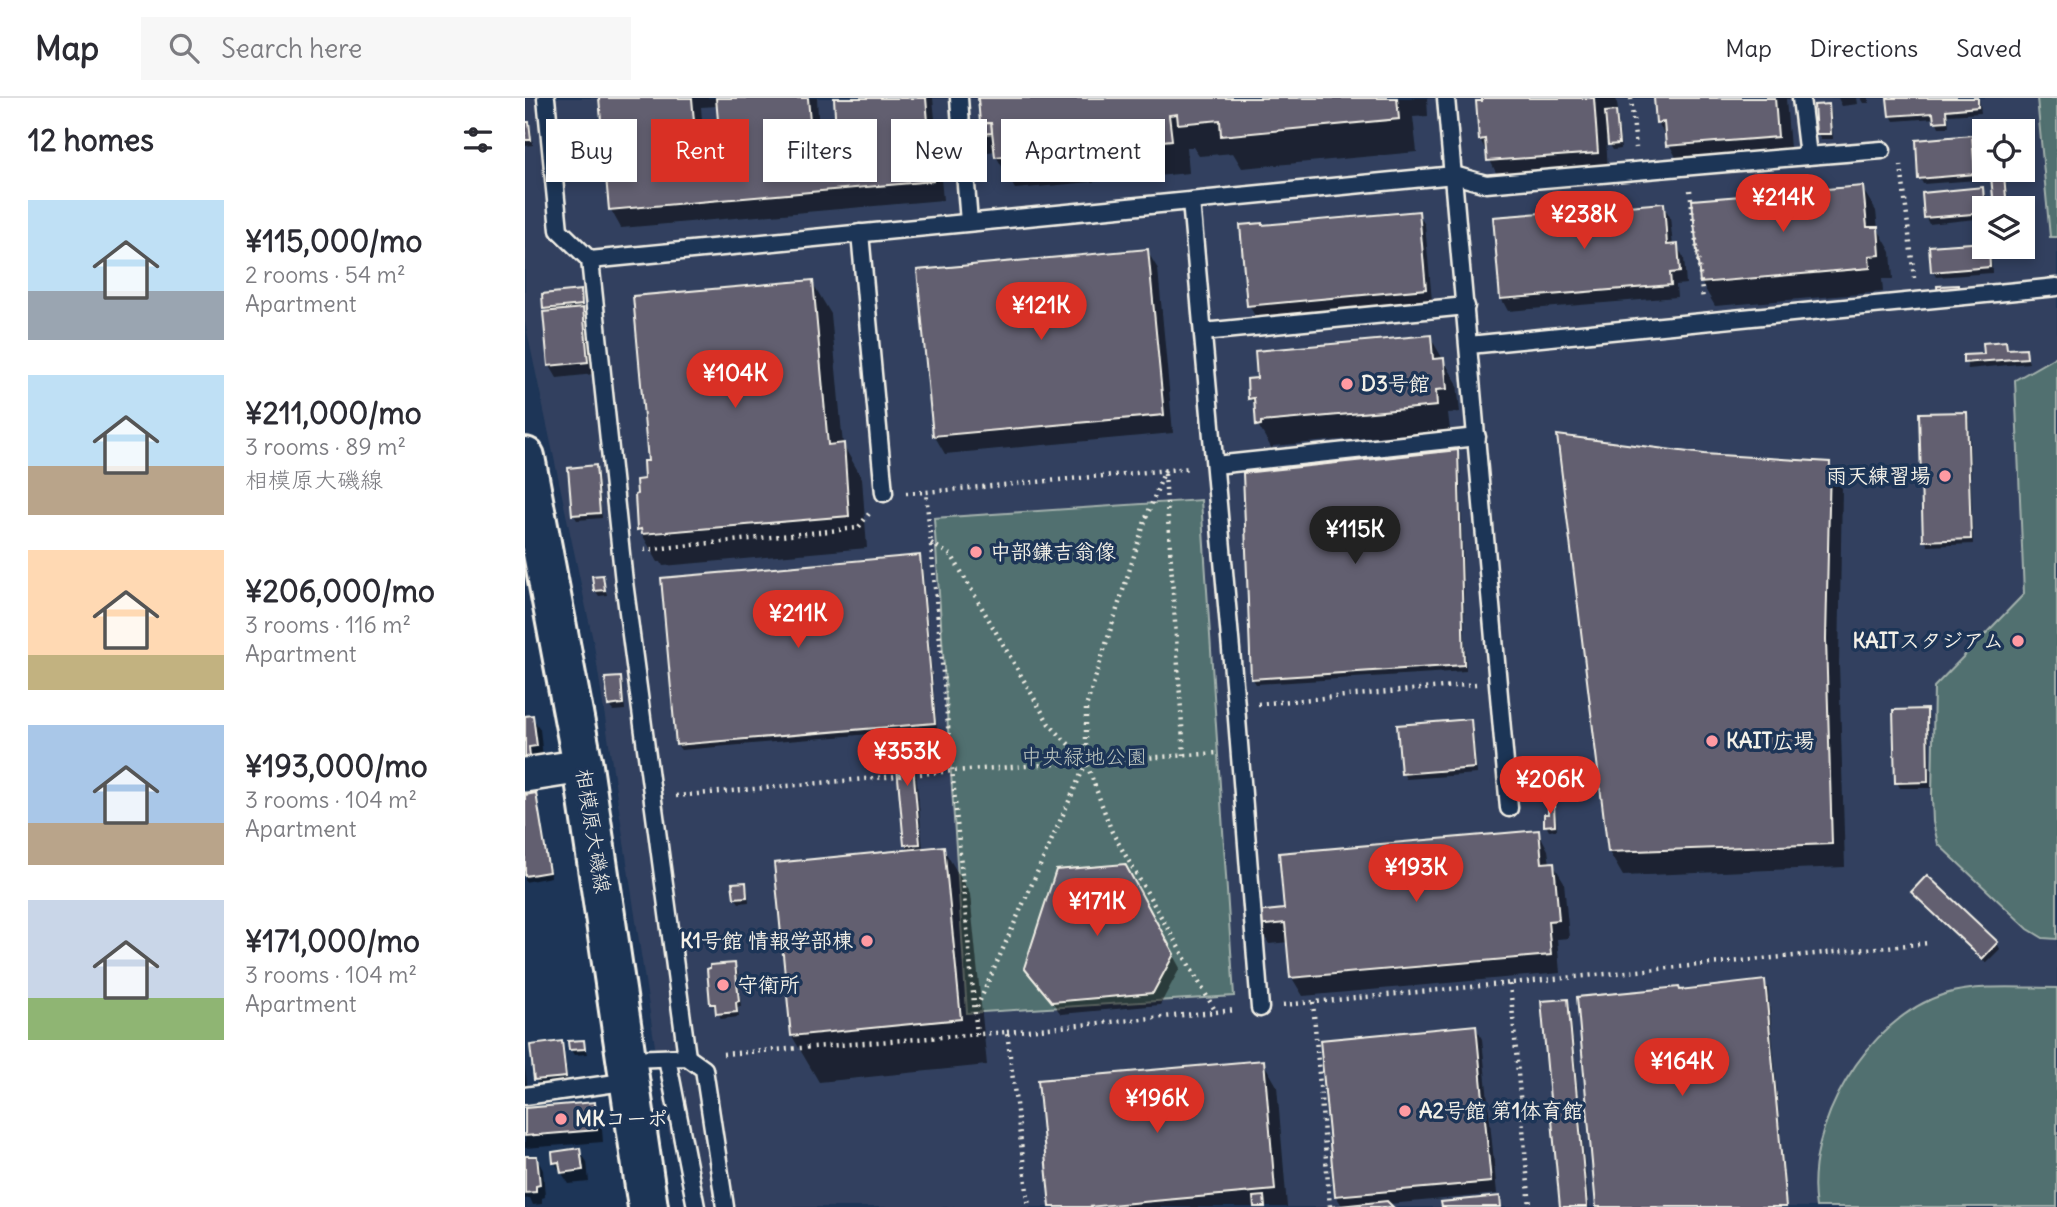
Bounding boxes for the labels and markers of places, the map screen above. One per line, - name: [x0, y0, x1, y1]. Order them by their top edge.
- pin: ¥214K: [1734, 174, 1832, 234]
- pin: ¥238K: [1535, 192, 1633, 251]
- pin: ¥121K: [992, 282, 1090, 342]
- pin: ¥104K: [686, 350, 784, 410]
- place label: D3号館: [1361, 370, 1430, 397]
- marker: D3号館: [1339, 376, 1355, 392]
- place label: 雨天練習場: [1826, 462, 1931, 489]
- marker: 雨天練習場: [1937, 468, 1953, 484]
- pin: ¥115K: [1306, 506, 1404, 566]
- place label: 中部鎌吉翁像: [990, 538, 1116, 565]
- marker: 中部鎌吉翁像: [968, 544, 984, 560]
- pin: ¥211K: [749, 590, 847, 650]
- place label: KAITスタジアム: [1852, 627, 2004, 654]
- marker: KAITスタジアム: [2010, 633, 2026, 649]
- place label: KAIT広場: [1726, 727, 1815, 754]
- pin: ¥353K: [858, 728, 956, 788]
- marker: KAIT広場: [1704, 733, 1720, 749]
- pin: ¥206K: [1501, 756, 1599, 816]
- pin: ¥193K: [1367, 844, 1465, 904]
- pin: ¥171K: [1048, 878, 1146, 938]
- place label: K1号館 情報学部棟: [680, 927, 853, 954]
- marker: K1号館 情報学部棟: [859, 933, 875, 949]
- place label: 守衛所: [737, 971, 800, 998]
- marker: 守衛所: [715, 977, 731, 993]
- pin: ¥164K: [1633, 1038, 1731, 1098]
- pin: ¥196K: [1108, 1076, 1206, 1135]
- place label: A2号館 第1体育館: [1419, 1097, 1583, 1124]
- marker: A2号館 第1体育館: [1397, 1103, 1413, 1119]
- place label: MKコーポ: [575, 1105, 668, 1132]
- marker: MKコーポ: [553, 1111, 569, 1127]

